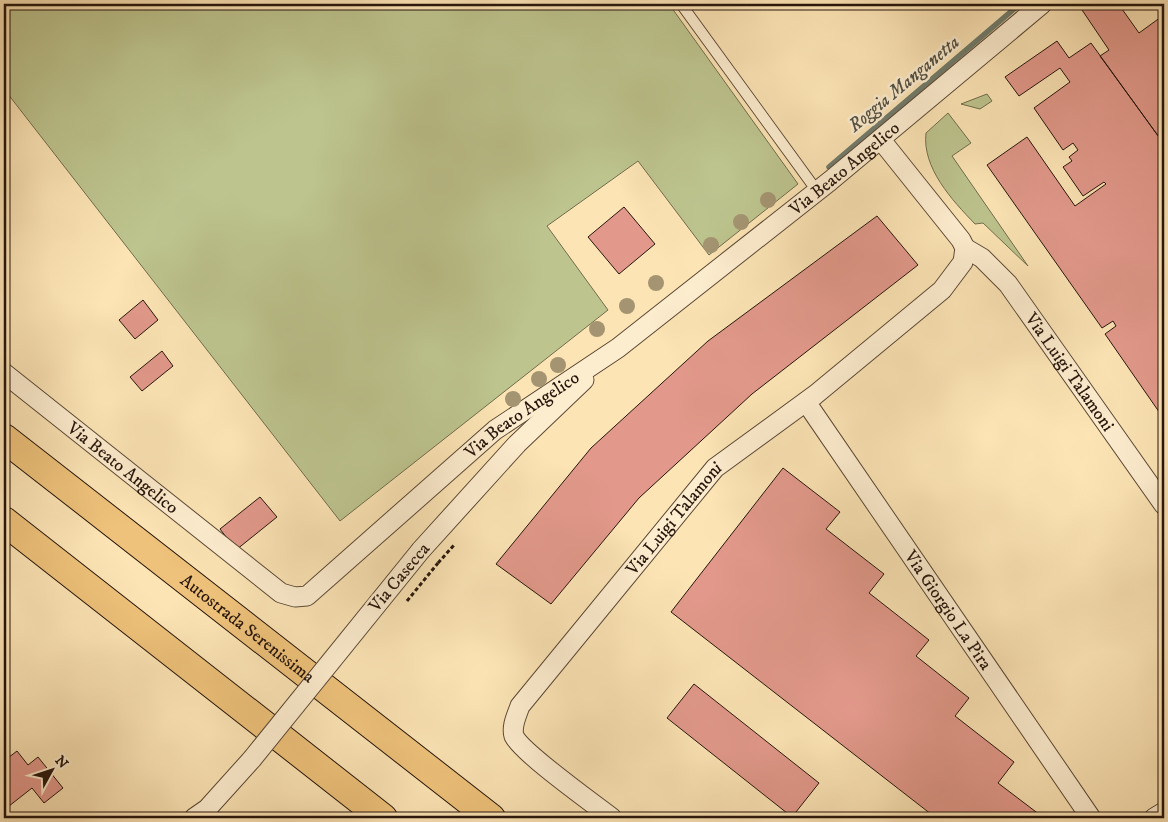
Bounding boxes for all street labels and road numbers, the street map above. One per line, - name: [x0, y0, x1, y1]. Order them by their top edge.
- street label: Via Beato Angelico: [785, 117, 905, 221]
- street label: Via Luigi Talamoni: [1019, 308, 1119, 436]
- street label: Via Beato Angelico: [460, 367, 584, 464]
- street label: Via Beato Angelico: [62, 417, 183, 519]
- street label: Via Luigi Talamoni: [621, 457, 726, 581]
- street label: Via Casecca: [364, 538, 435, 618]
- street label: Via Giorgio La Pira: [898, 546, 996, 675]
- street label: Autostrada Serenissima: [175, 570, 319, 688]

